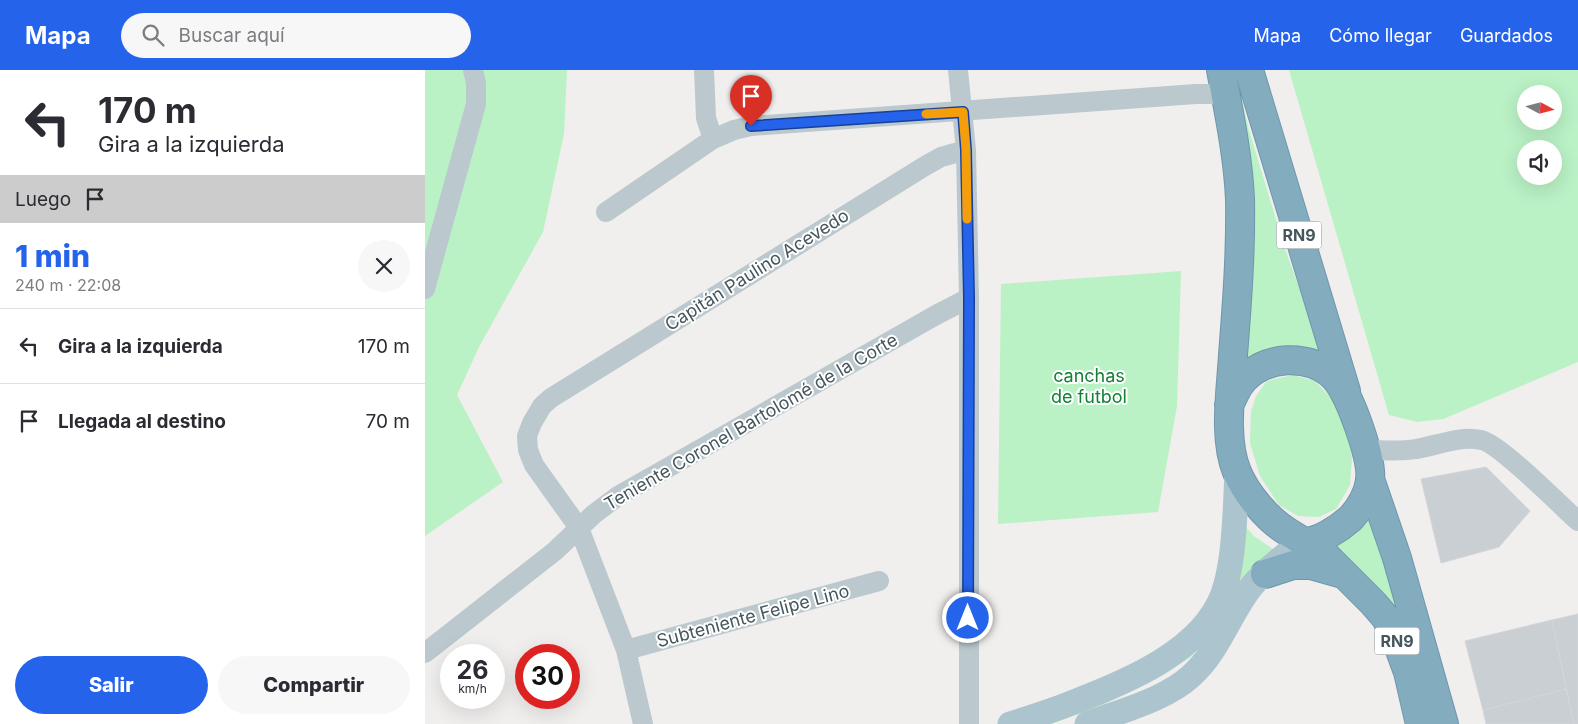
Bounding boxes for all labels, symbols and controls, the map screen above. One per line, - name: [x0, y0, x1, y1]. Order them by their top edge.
- search box: [121, 13, 471, 58]
- text: Mapa: [25, 21, 91, 50]
- icon: search: [139, 21, 167, 49]
- text: Buscar aquí: [179, 24, 285, 47]
- text: Mapa: [1254, 25, 1301, 46]
- text: Cómo llegar: [1329, 25, 1432, 46]
- text: Guardados: [1460, 25, 1553, 46]
- pin: [730, 75, 772, 126]
- icon: arrive: [737, 82, 765, 110]
- north arrow: [1517, 85, 1563, 130]
- map controls: [1517, 85, 1562, 185]
- text: 170 m: [98, 89, 197, 131]
- icon: left: [15, 90, 80, 155]
- text: Gira a la izquierda: [98, 131, 285, 157]
- button: sound: [1517, 140, 1562, 185]
- icon: arrive: [81, 185, 109, 213]
- text: Luego: [15, 188, 71, 211]
- street label: Capitán Paulino Acevedo: [661, 204, 853, 335]
- road number: RN9: [1277, 222, 1321, 248]
- text: 1 min: [15, 238, 90, 274]
- button: close: [358, 240, 410, 292]
- text: 240 m · 22:08: [15, 275, 121, 295]
- street label: Teniente Coronel Bartolomé de la Corte: [600, 329, 901, 514]
- icon: left: [15, 332, 43, 360]
- text: Gira a la izquierda: [58, 335, 223, 358]
- text: 170 m: [358, 335, 410, 358]
- park label: canchas de futbol: [1051, 365, 1127, 407]
- icon: arrive: [15, 407, 43, 435]
- text: Llegada al destino: [58, 410, 226, 433]
- text: 70 m: [366, 410, 410, 433]
- street label: Subteniente Felipe Lino: [654, 580, 851, 651]
- position arrow: [941, 591, 993, 643]
- road number: RN9: [1375, 628, 1419, 654]
- speed limit sign: 30: [515, 644, 580, 709]
- text: 26: [457, 655, 488, 685]
- button: Salir: [15, 656, 208, 714]
- button: Compartir: [218, 656, 410, 714]
- text: km/h: [458, 681, 487, 696]

